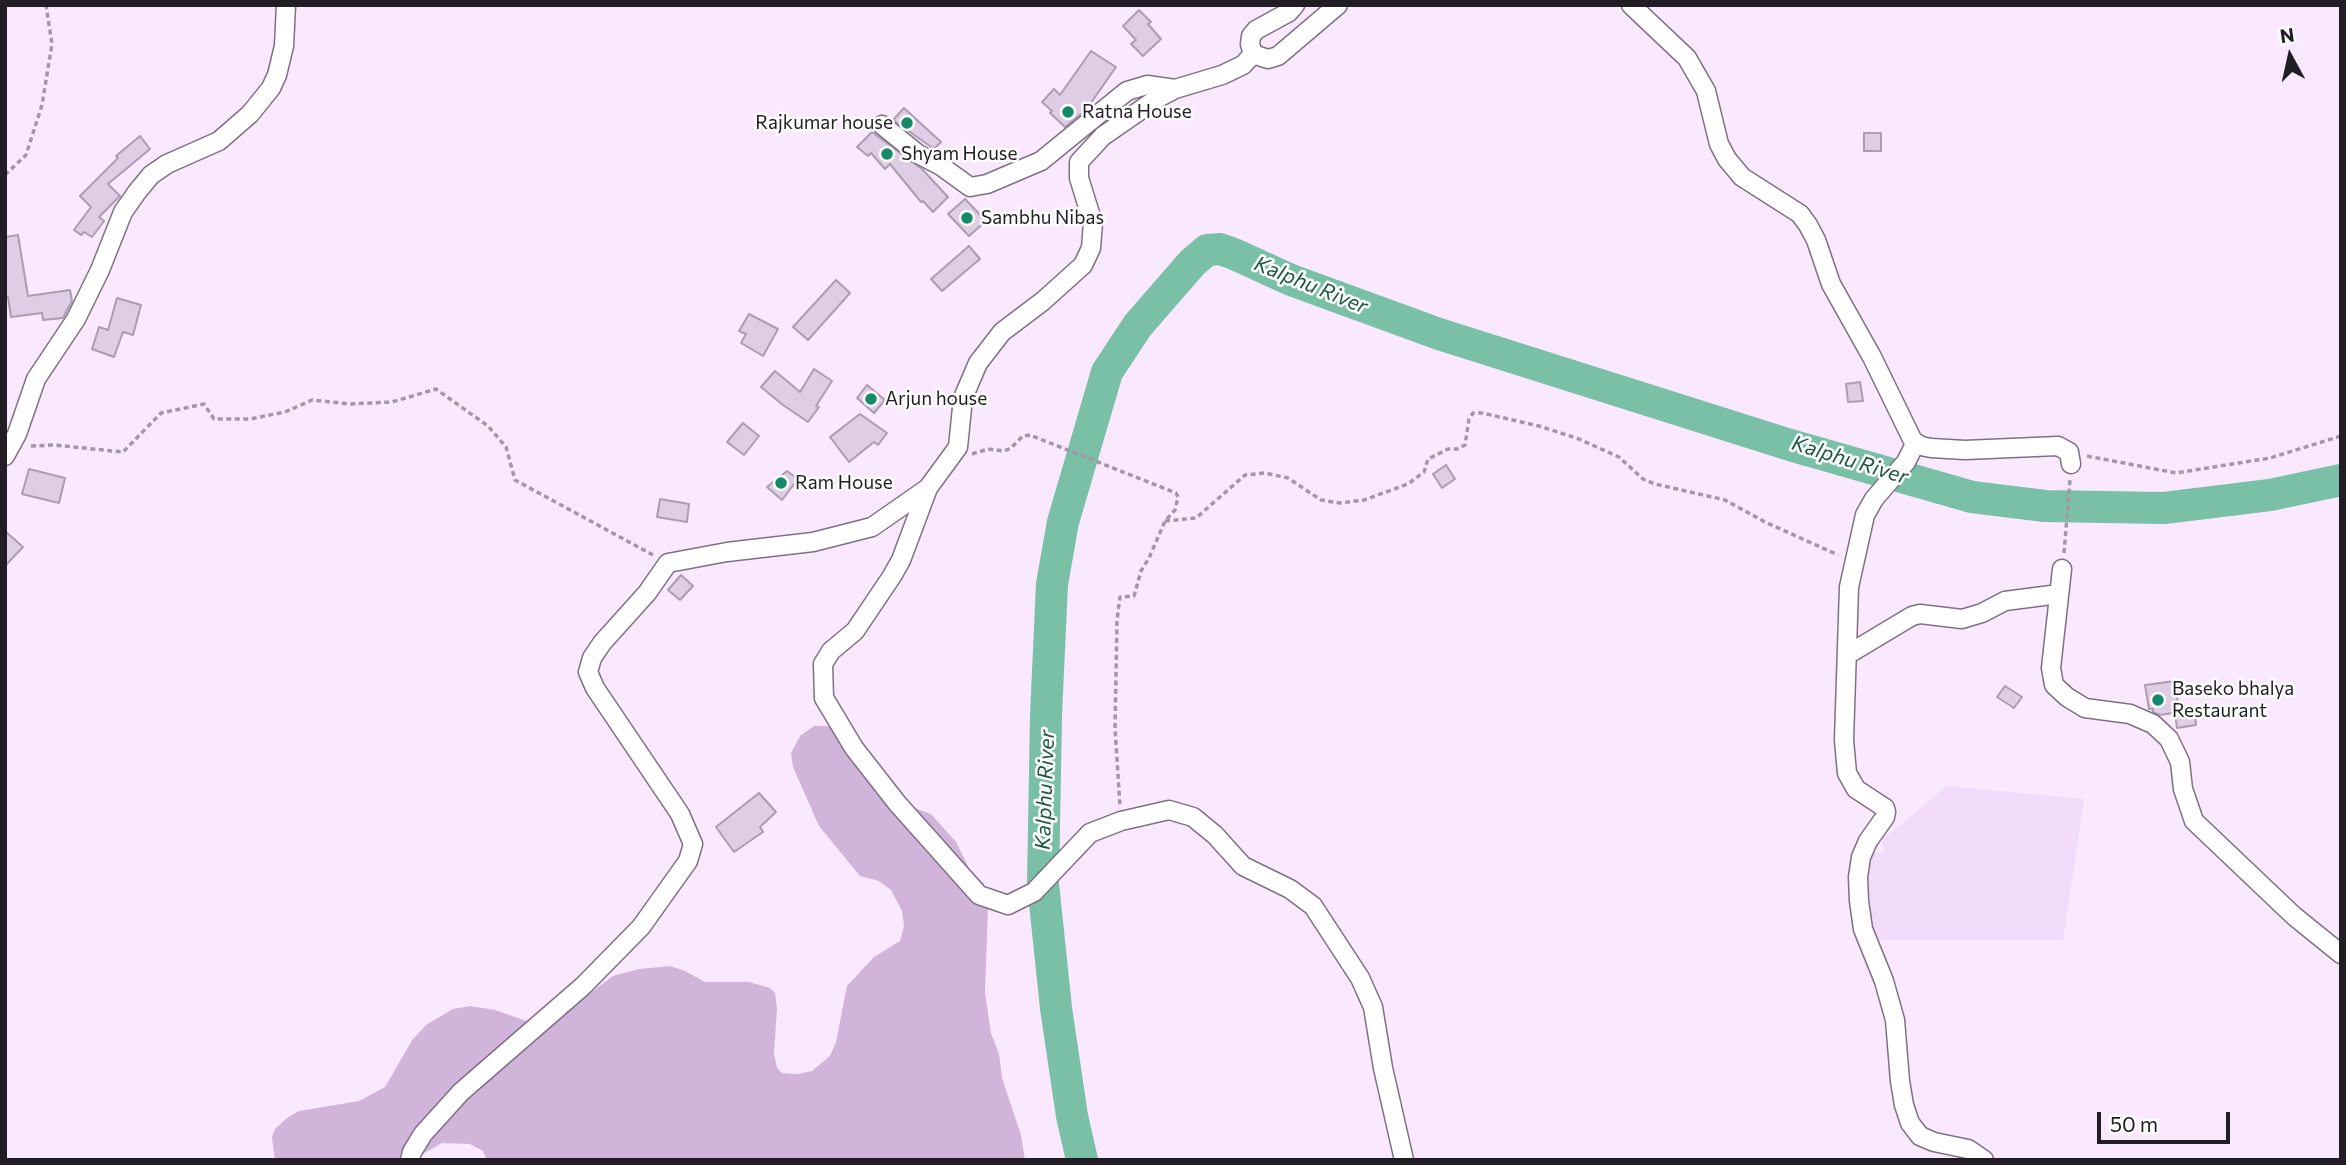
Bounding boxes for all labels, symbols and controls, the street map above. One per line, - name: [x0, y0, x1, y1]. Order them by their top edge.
- north arrow: [2255, 21, 2325, 91]
- text: N: [2278, 22, 2296, 47]
- place label: Ratna House: [1082, 101, 1192, 123]
- marker: Ratna House: [1060, 104, 1076, 120]
- place label: Rajkumar house: [755, 112, 893, 134]
- marker: Rajkumar house: [899, 115, 915, 131]
- place label: Shyam House: [901, 143, 1017, 165]
- marker: Shyam House: [879, 146, 895, 162]
- place label: Sambhu Nibas: [981, 207, 1104, 229]
- marker: Sambhu Nibas: [959, 210, 975, 226]
- water label: Kalphu River: [1251, 251, 1371, 319]
- place label: Arjun house: [885, 388, 987, 410]
- marker: Arjun house: [863, 391, 879, 407]
- water label: Kalphu River: [1789, 430, 1911, 490]
- place label: Ram House: [795, 472, 893, 494]
- marker: Ram House: [773, 475, 789, 491]
- place label: Baseko bhalya Restaurant: [2172, 678, 2294, 722]
- marker: Baseko bhalya Restaurant: [2150, 692, 2166, 708]
- water label: Kalphu River: [1030, 730, 1060, 850]
- scale bar: [2101, 1098, 2234, 1142]
- text: 50 m: [2110, 1111, 2158, 1136]

